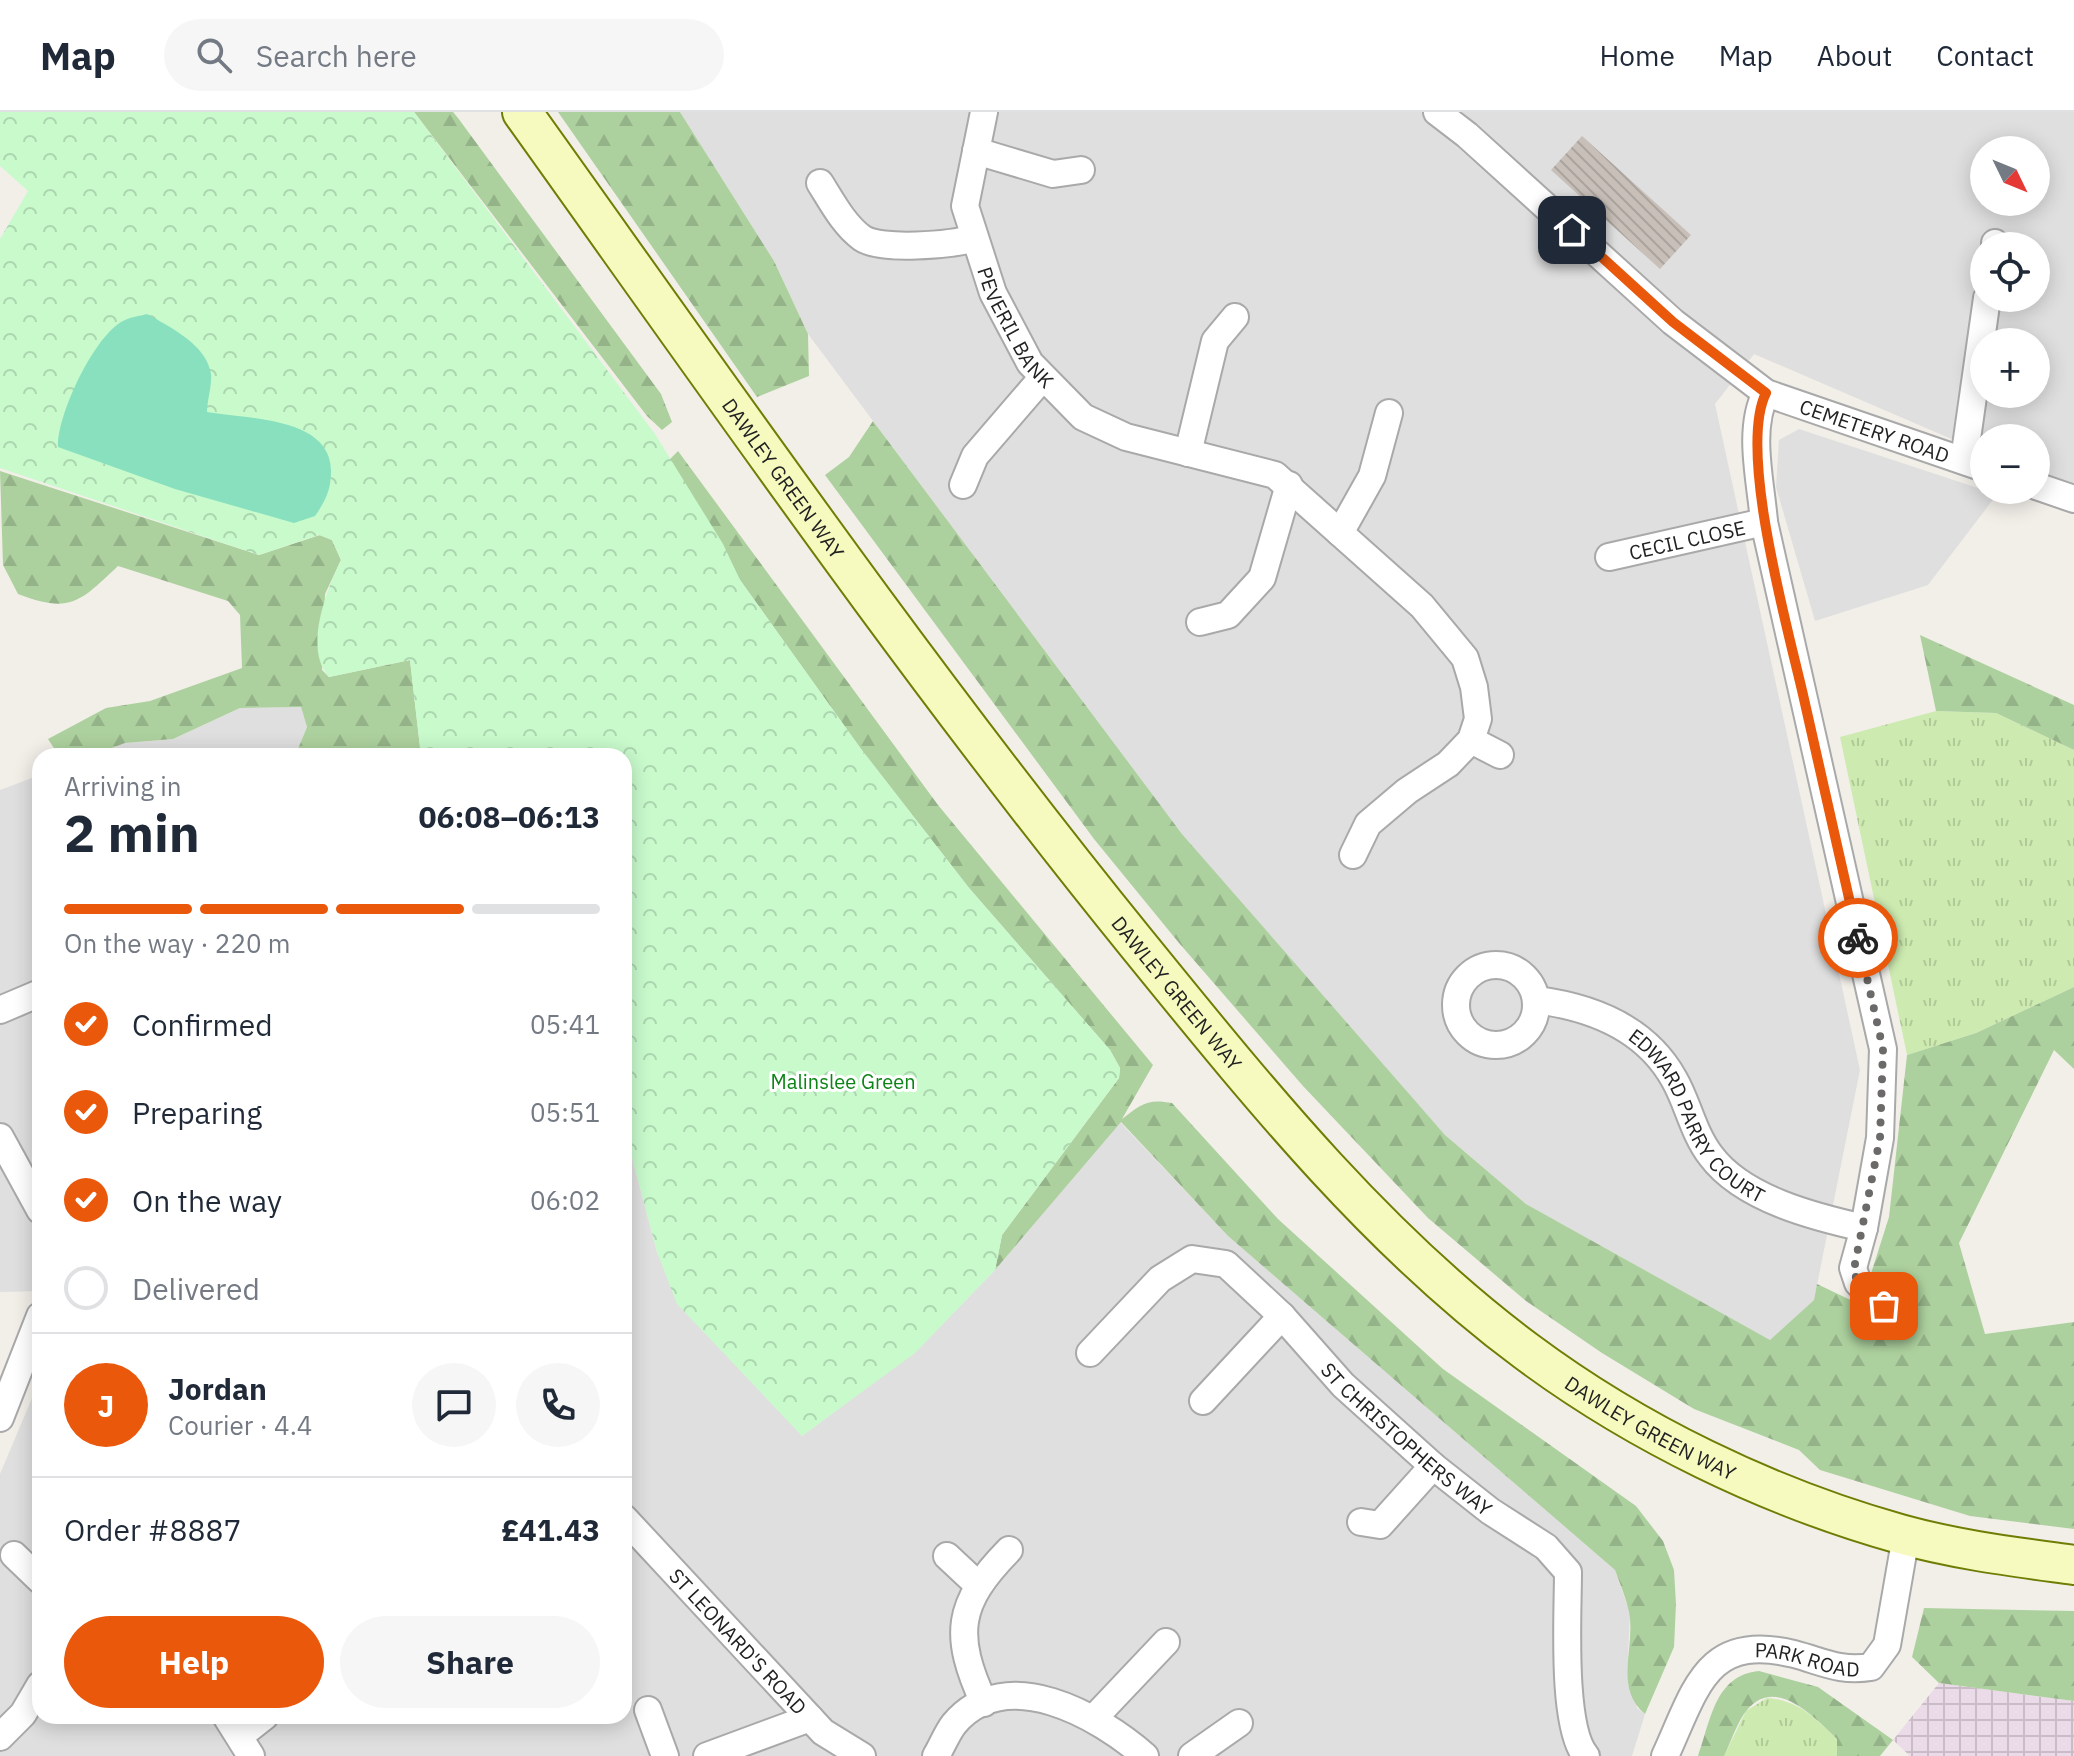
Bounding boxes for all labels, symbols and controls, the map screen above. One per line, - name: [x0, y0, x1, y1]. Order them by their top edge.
- search box: [164, 19, 724, 91]
- text: Map: [40, 31, 116, 80]
- icon: search: [192, 33, 236, 77]
- text: Search here: [256, 36, 417, 75]
- text: Home: [1599, 37, 1675, 74]
- text: Map: [1719, 37, 1773, 74]
- text: About: [1817, 37, 1892, 74]
- text: Contact: [1936, 37, 2034, 74]
- north arrow: [1970, 136, 2050, 216]
- map controls: [1970, 136, 2050, 504]
- pin: [1538, 196, 1606, 264]
- icon: home: [1550, 208, 1594, 252]
- button: locate: [1970, 232, 2050, 312]
- street label: PEVERIL BANK: [972, 263, 1060, 394]
- button: +: [1970, 328, 2050, 408]
- street label: DAWLEY GREEN WAY: [717, 392, 851, 564]
- street label: CEMETERY ROAD: [1796, 392, 1953, 469]
- button: −: [1970, 424, 2050, 504]
- street label: CECIL CLOSE: [1626, 513, 1748, 566]
- text: Arriving in: [64, 769, 181, 803]
- text: 06:08–06:13: [419, 797, 600, 836]
- text: 2 min: [64, 799, 200, 866]
- courier: [1818, 898, 1898, 978]
- street label: DAWLEY GREEN WAY: [1106, 910, 1249, 1076]
- icon: bike: [1836, 916, 1880, 960]
- text: On the way · 220 m: [64, 926, 290, 960]
- icon: check: [64, 1002, 108, 1046]
- text: Confirmed: [132, 1005, 273, 1044]
- text: 05:41: [530, 1007, 600, 1041]
- street label: EDWARD PARRY COURT: [1624, 1022, 1770, 1208]
- park label: Malinslee Green: [770, 1068, 916, 1095]
- icon: check: [64, 1090, 108, 1134]
- text: Preparing: [132, 1093, 262, 1132]
- text: 05:51: [530, 1095, 600, 1129]
- icon: check: [64, 1178, 108, 1222]
- text: On the way: [132, 1181, 282, 1220]
- text: 06:02: [530, 1183, 600, 1217]
- text: Delivered: [132, 1269, 260, 1308]
- pin: [1850, 1272, 1918, 1340]
- icon: bag: [1862, 1284, 1906, 1328]
- street label: ST CHRISTOPHERS WAY: [1315, 1356, 1498, 1522]
- button: chat: [412, 1363, 496, 1447]
- button: phone: [516, 1363, 600, 1447]
- text: Jordan: [168, 1369, 267, 1408]
- street label: DAWLEY GREEN WAY: [1560, 1369, 1741, 1486]
- text: J: [98, 1386, 114, 1425]
- text: Courier · 4.4: [168, 1408, 312, 1442]
- text: Order #8887: [64, 1510, 241, 1549]
- text: £41.43: [501, 1510, 600, 1549]
- street label: ST LEONARD'S ROAD: [664, 1562, 813, 1720]
- button: Help: [64, 1616, 324, 1708]
- button: Share: [340, 1616, 600, 1708]
- street label: PARK ROAD: [1755, 1636, 1860, 1682]

